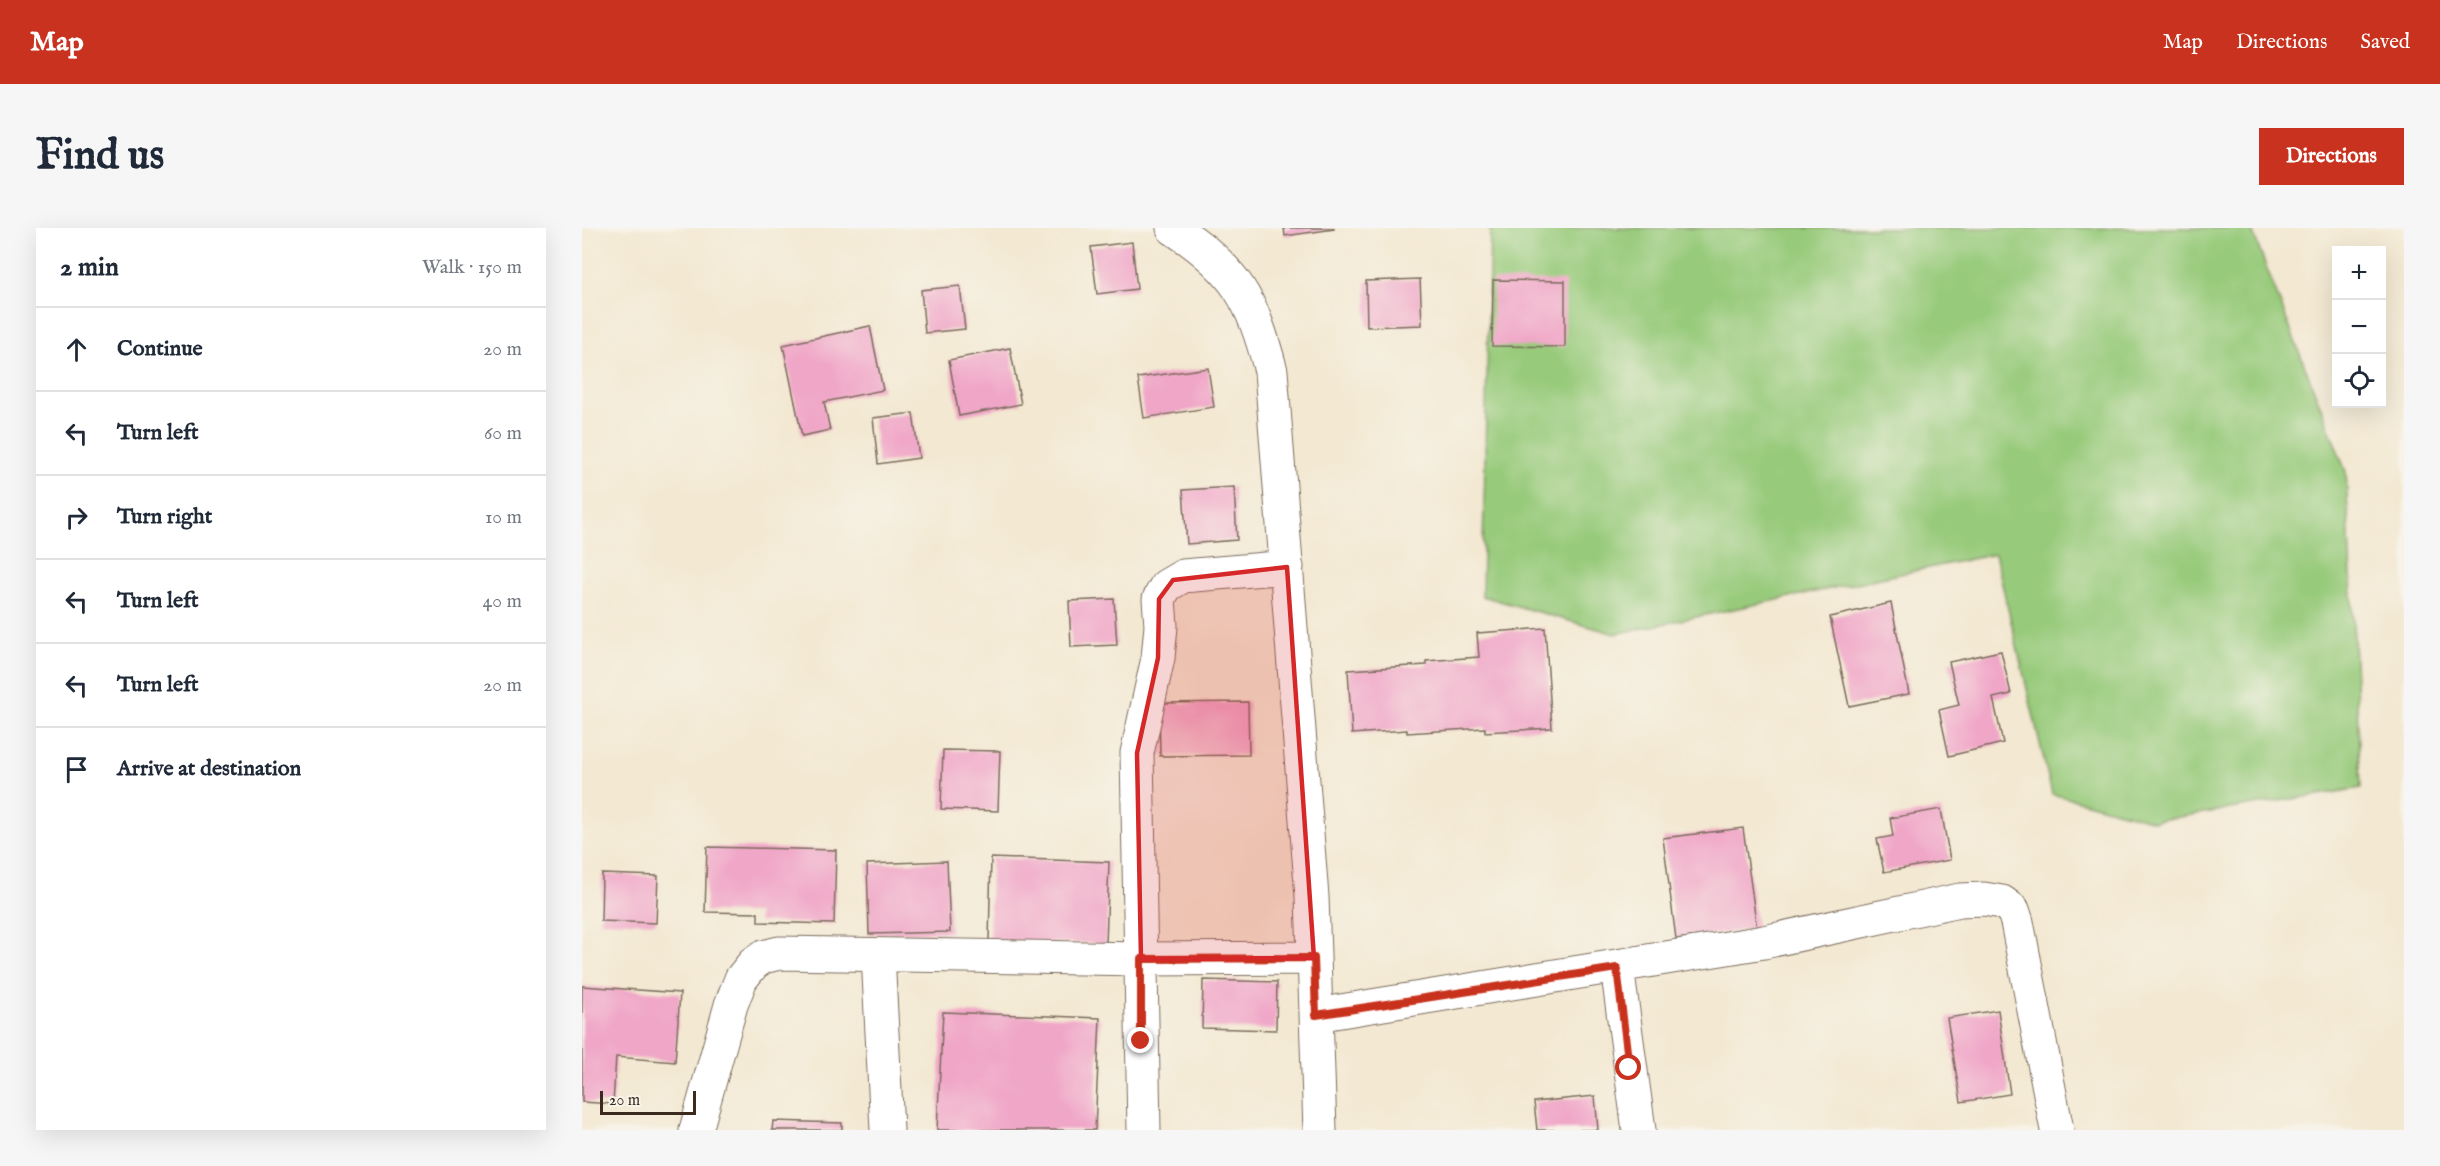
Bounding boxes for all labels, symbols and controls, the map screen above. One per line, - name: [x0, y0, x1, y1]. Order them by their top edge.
- text: Map: [30, 25, 84, 60]
- text: Map: [2163, 29, 2203, 56]
- text: Directions: [2236, 29, 2327, 56]
- text: Saved: [2360, 29, 2410, 56]
- button: Directions: [2259, 128, 2404, 185]
- text: Find us: [36, 130, 164, 183]
- map controls: [2332, 246, 2386, 408]
- button: +: [2332, 246, 2386, 300]
- text: 2 min: [60, 251, 119, 284]
- text: Walk · 150 m: [422, 255, 522, 280]
- button: −: [2332, 300, 2386, 354]
- icon: ahead: [60, 333, 93, 366]
- text: Continue: [117, 335, 203, 363]
- text: 20 m: [483, 337, 522, 362]
- button: locate: [2332, 354, 2386, 408]
- icon: left: [60, 417, 93, 450]
- text: Turn left: [117, 419, 199, 447]
- text: 60 m: [484, 421, 522, 446]
- icon: right: [60, 501, 93, 534]
- text: Turn right: [117, 503, 212, 531]
- text: 10 m: [485, 505, 522, 530]
- icon: left: [60, 585, 93, 618]
- text: Turn left: [117, 587, 199, 615]
- text: 40 m: [483, 589, 522, 614]
- icon: left: [60, 669, 93, 702]
- text: Turn left: [117, 671, 199, 699]
- text: 20 m: [483, 673, 522, 698]
- icon: arrive: [60, 753, 93, 786]
- text: Arrive at destination: [117, 755, 301, 783]
- route end: [1127, 1027, 1153, 1053]
- route start: [1615, 1054, 1641, 1080]
- scale bar: [600, 1088, 696, 1116]
- text: 20 m: [609, 1091, 640, 1111]

